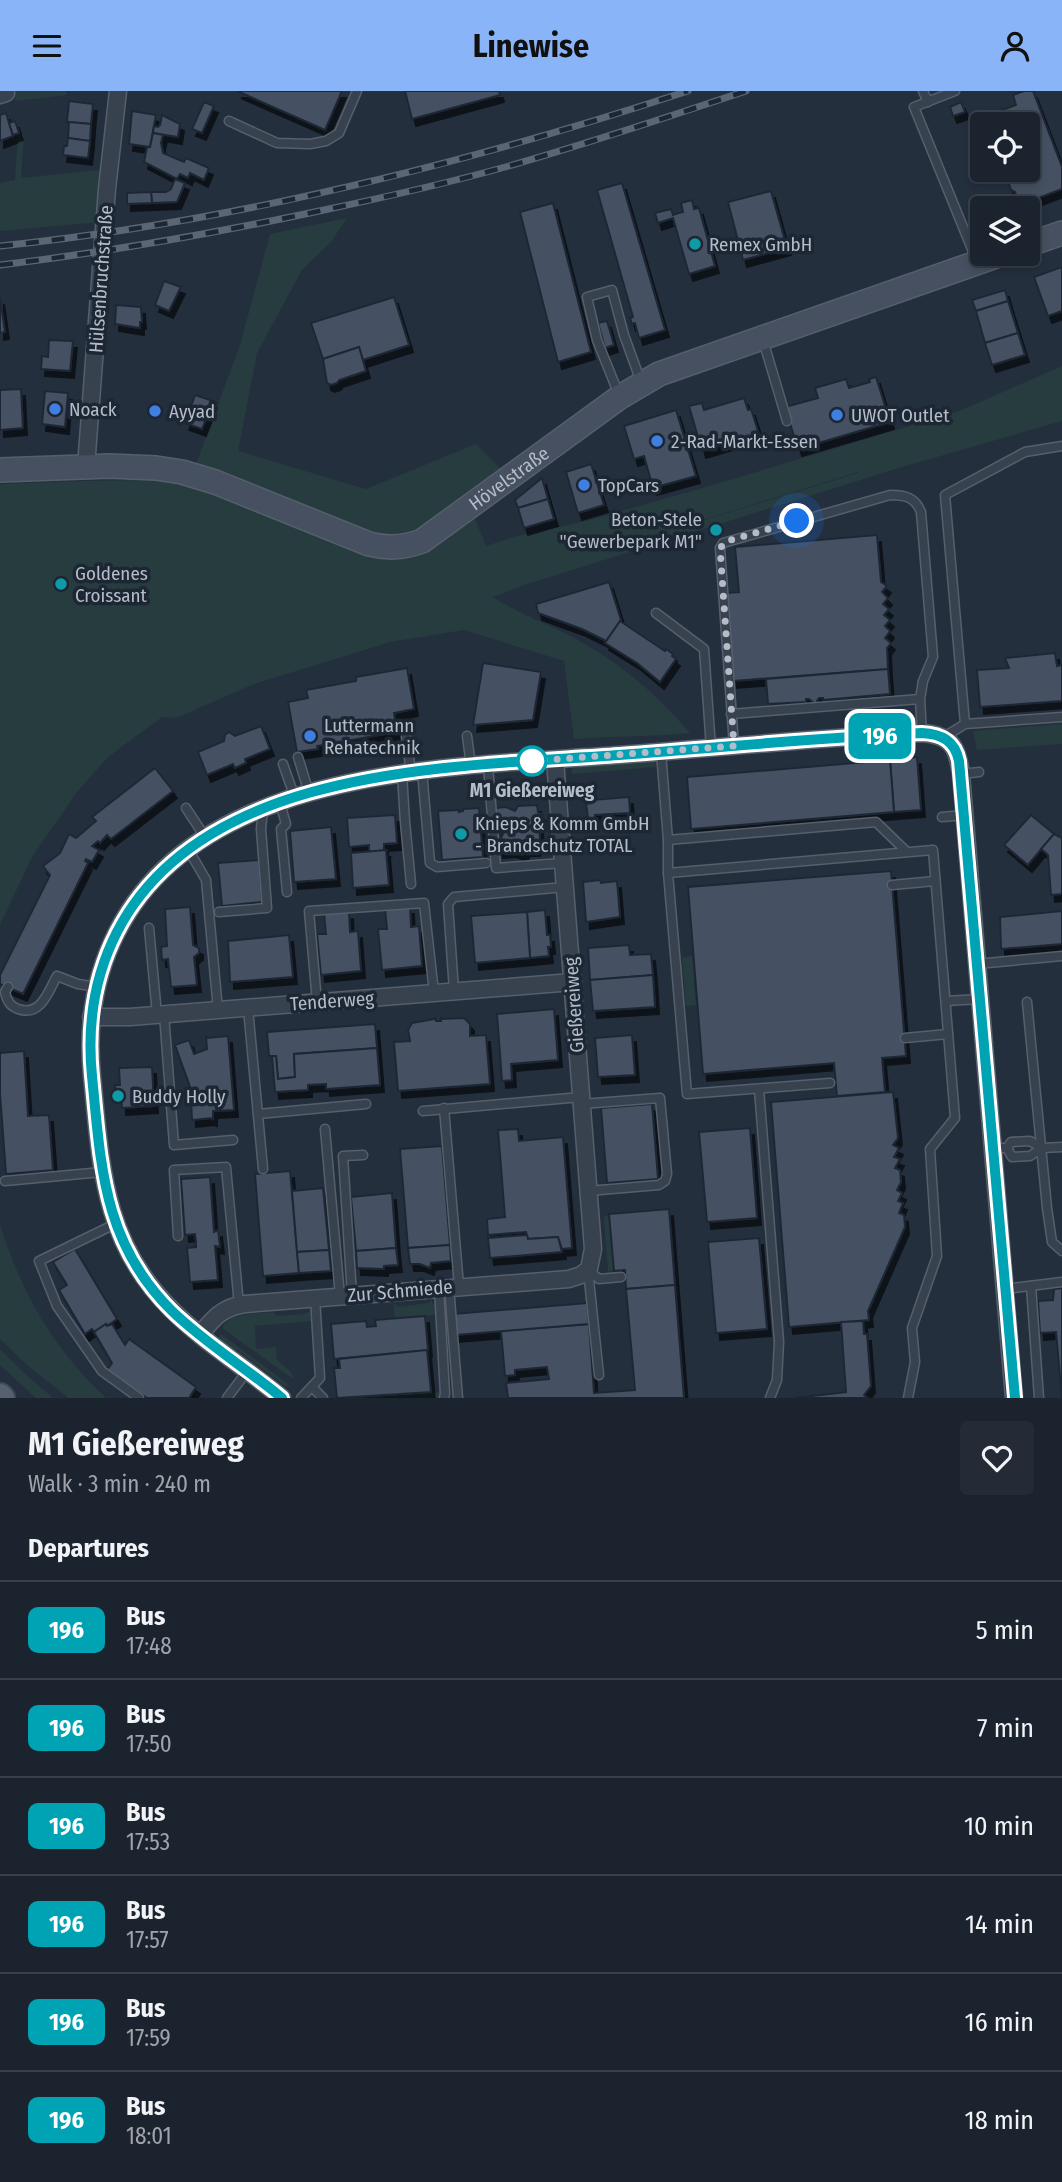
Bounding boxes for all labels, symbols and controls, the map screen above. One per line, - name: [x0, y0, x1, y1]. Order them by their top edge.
- icon: menu: [28, 27, 66, 65]
- text: Linewise: [473, 27, 589, 65]
- icon: person: [996, 27, 1034, 65]
- map controls: [970, 112, 1040, 266]
- button: locate: [970, 112, 1040, 182]
- button: layers: [970, 196, 1040, 266]
- street label: Hülsenbruchstraße: [84, 204, 118, 354]
- place label: Remex GmbH: [709, 233, 812, 256]
- marker: Remex GmbH: [687, 236, 703, 252]
- place label: Noack: [69, 398, 117, 421]
- place label: Ayyad: [169, 400, 215, 423]
- marker: Noack: [47, 401, 63, 417]
- marker: Ayyad: [147, 403, 163, 419]
- place label: UWOT Outlet: [851, 404, 950, 427]
- marker: UWOT Outlet: [829, 407, 845, 423]
- place label: 2-Rad-Markt-Essen: [671, 430, 818, 453]
- marker: 2-Rad-Markt-Essen: [649, 433, 665, 449]
- street label: Hövelstraße: [464, 441, 553, 515]
- place label: TopCars: [598, 474, 659, 497]
- marker: TopCars: [576, 477, 592, 493]
- your location: [779, 503, 814, 538]
- place label: Beton-Stele "Gewerbepark M1": [560, 508, 702, 553]
- marker: Beton-Stele "Gewerbepark M1": [708, 522, 724, 538]
- place label: Goldenes Croissant: [75, 562, 148, 607]
- marker: Goldenes Croissant: [53, 576, 69, 592]
- line badge: 196: [840, 713, 920, 759]
- place label: Luttermann Rehatechnik: [324, 714, 420, 759]
- text: 196: [862, 722, 898, 750]
- marker: Luttermann Rehatechnik: [302, 728, 318, 744]
- marker: M1 Gießereiweg: [517, 746, 547, 776]
- place label: M1 Gießereiweg: [470, 779, 595, 802]
- place label: Knieps & Komm GmbH - Brandschutz TOTAL: [475, 812, 650, 857]
- marker: Knieps & Komm GmbH - Brandschutz TOTAL: [453, 826, 469, 842]
- street label: Gießereiweg: [559, 956, 589, 1054]
- street label: Tenderweg: [289, 987, 375, 1015]
- place label: Buddy Holly: [132, 1085, 226, 1108]
- marker: Buddy Holly: [110, 1088, 126, 1104]
- street label: Zur Schmiede: [346, 1275, 454, 1307]
- button: heart: [960, 1421, 1034, 1495]
- text: M1 Gießereiweg: [28, 1424, 244, 1464]
- text: Walk · 3 min · 240 m: [28, 1470, 211, 1498]
- text: Departures: [28, 1533, 149, 1564]
- text: Bus: [126, 1601, 165, 1632]
- text: 5 min: [976, 1615, 1034, 1646]
- text: 196: [49, 1616, 84, 1644]
- text: 17:48: [126, 1632, 172, 1660]
- text: Bus: [126, 1699, 165, 1730]
- text: 7 min: [977, 1713, 1034, 1744]
- text: 196: [49, 1714, 84, 1742]
- text: 17:50: [126, 1730, 172, 1758]
- text: Bus: [126, 1797, 165, 1828]
- text: 10 min: [964, 1811, 1034, 1842]
- text: 196: [49, 1812, 84, 1840]
- text: 17:53: [126, 1828, 170, 1856]
- text: Bus: [126, 1895, 165, 1926]
- text: 14 min: [965, 1909, 1034, 1940]
- text: 196: [49, 1910, 84, 1938]
- text: 17:57: [126, 1926, 169, 1954]
- text: Bus: [126, 1993, 165, 2024]
- text: 16 min: [965, 2007, 1034, 2038]
- text: 196: [49, 2008, 84, 2036]
- text: 17:59: [126, 2024, 171, 2052]
- text: Bus: [126, 2091, 165, 2122]
- text: 18 min: [965, 2105, 1034, 2136]
- text: 196: [49, 2106, 84, 2134]
- text: 18:01: [126, 2122, 172, 2150]

